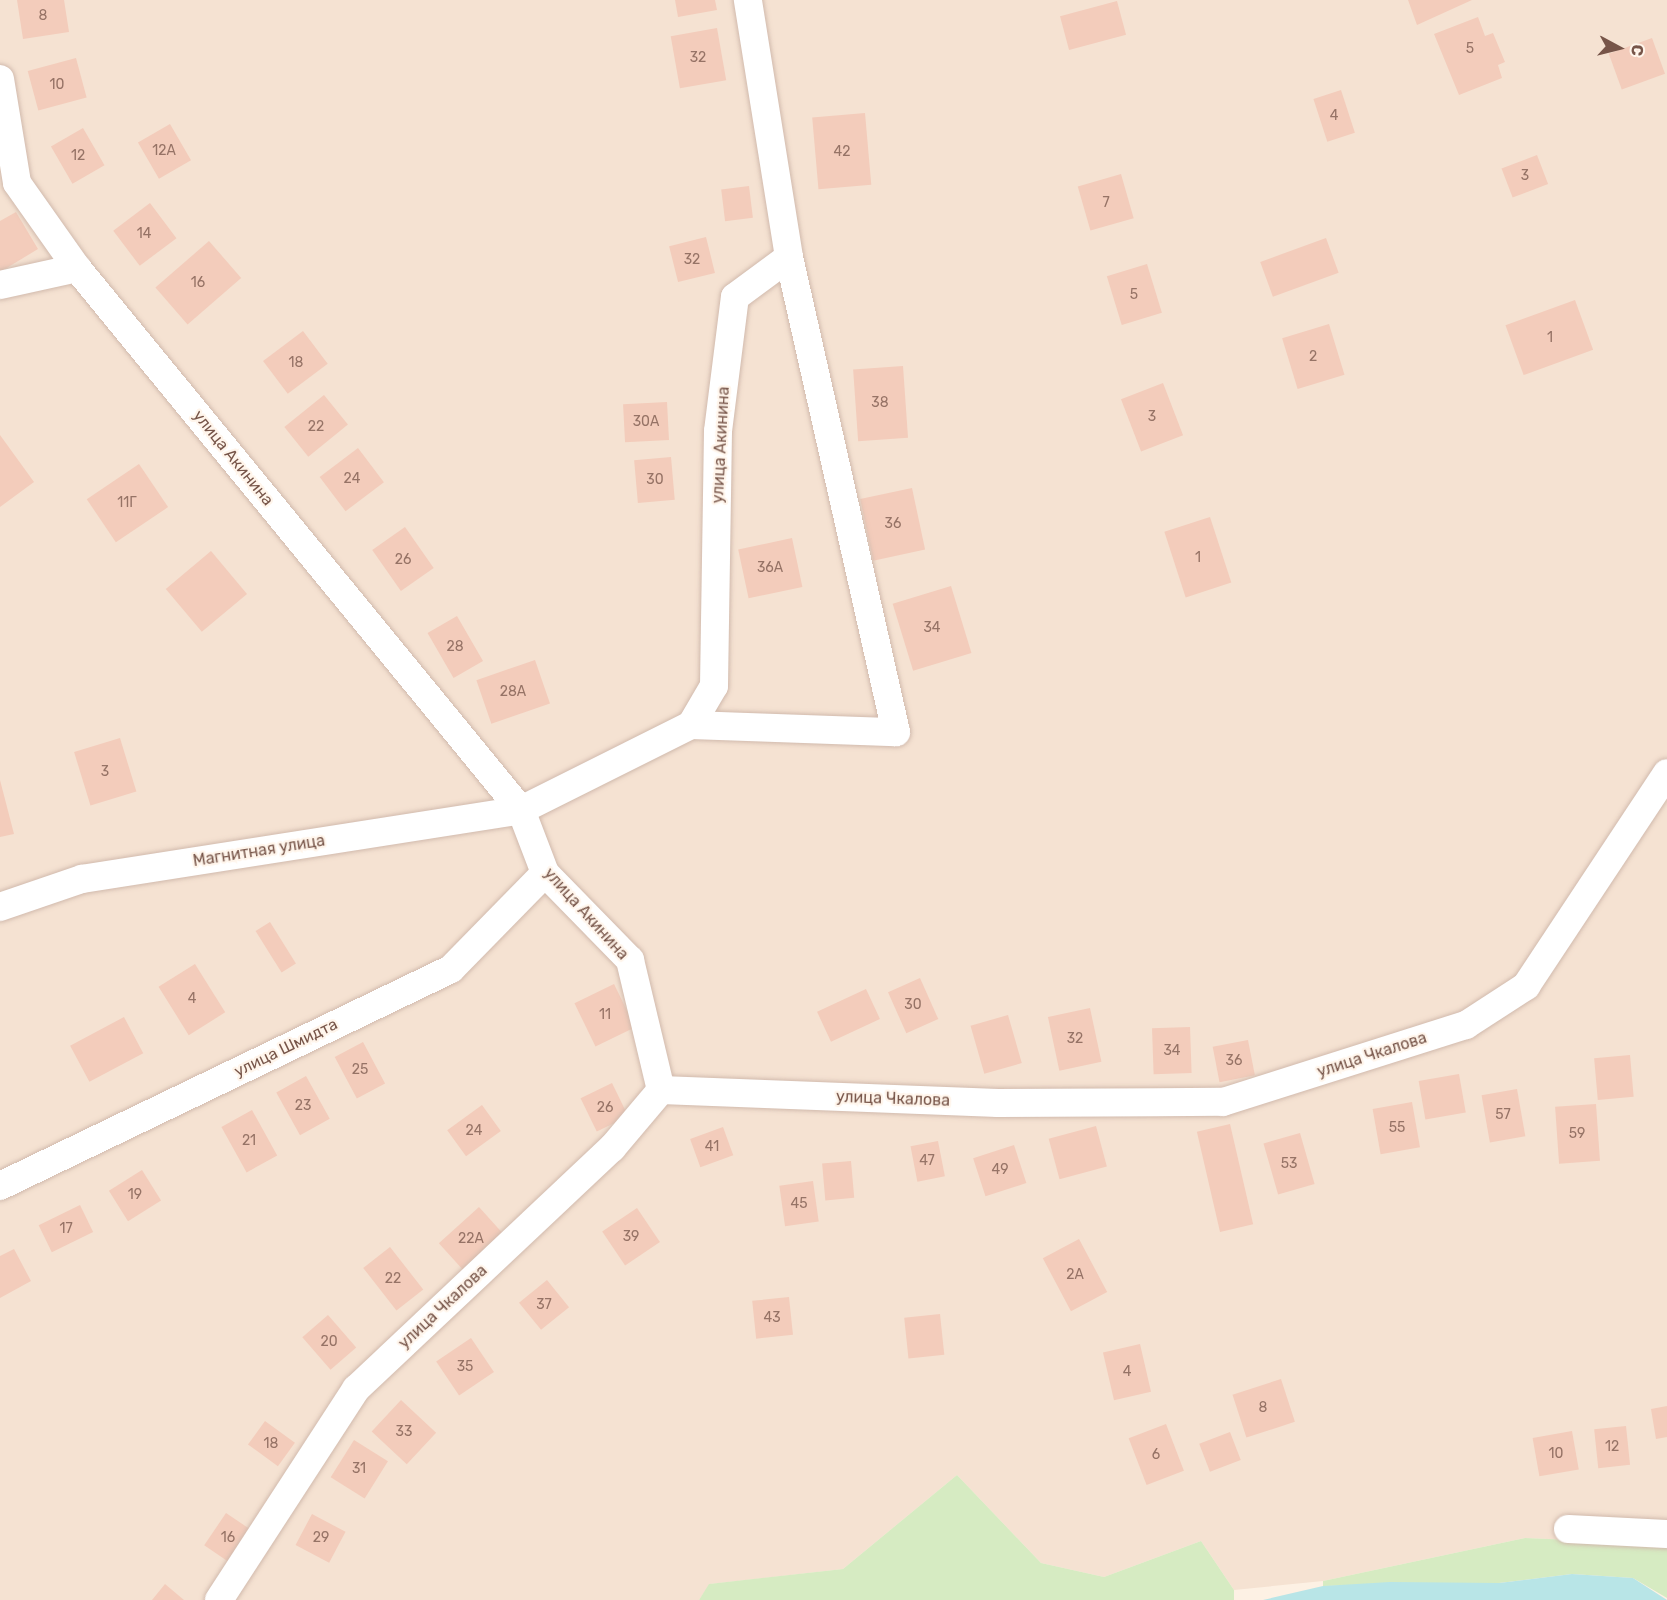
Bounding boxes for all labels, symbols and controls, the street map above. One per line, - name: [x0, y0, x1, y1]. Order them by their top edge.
- house number: 8: [39, 8, 47, 24]
- north arrow: [1589, 18, 1649, 78]
- house number: 5: [1466, 41, 1474, 57]
- text: С: [1627, 44, 1647, 57]
- house number: 32: [690, 50, 706, 66]
- house number: 10: [50, 77, 64, 93]
- house number: 4: [1330, 108, 1338, 124]
- house number: 12А: [152, 143, 176, 159]
- house number: 42: [834, 144, 850, 160]
- house number: 12: [71, 148, 85, 164]
- house number: 3: [1521, 168, 1529, 184]
- house number: 7: [1102, 195, 1110, 211]
- house number: 14: [137, 226, 151, 242]
- house number: 32: [684, 252, 700, 268]
- house number: 16: [191, 275, 205, 291]
- house number: 5: [1130, 287, 1138, 303]
- house number: 1: [1547, 330, 1553, 346]
- house number: 2: [1309, 349, 1317, 365]
- house number: 18: [289, 355, 303, 371]
- street label: улица Акинина: [708, 386, 734, 504]
- house number: 38: [871, 395, 889, 411]
- street label: улица Акинина: [189, 406, 277, 510]
- house number: 3: [1148, 409, 1156, 425]
- house number: 30А: [633, 414, 659, 430]
- house number: 22: [308, 419, 324, 435]
- house number: 24: [344, 471, 360, 487]
- house number: 30: [646, 472, 664, 488]
- house number: 11Г: [117, 495, 137, 511]
- house number: 36: [885, 516, 901, 532]
- house number: 1: [1195, 550, 1201, 566]
- house number: 26: [395, 552, 411, 568]
- house number: 36А: [757, 560, 783, 576]
- house number: 34: [923, 620, 941, 636]
- house number: 28: [446, 639, 464, 655]
- house number: 28А: [500, 684, 526, 700]
- house number: 3: [101, 764, 109, 780]
- street label: Магнитная улица: [192, 831, 326, 871]
- street label: улица Акинина: [540, 864, 632, 964]
- house number: 4: [188, 991, 196, 1007]
- house number: 30: [904, 997, 922, 1013]
- house number: 11: [599, 1007, 611, 1023]
- street label: улица Шмидта: [231, 1015, 341, 1081]
- street label: улица Чкалова: [1315, 1028, 1429, 1082]
- house number: 32: [1067, 1031, 1083, 1047]
- house number: 34: [1163, 1043, 1181, 1059]
- house number: 36: [1226, 1053, 1242, 1069]
- house number: 25: [352, 1062, 368, 1078]
- street label: улица Чкалова: [836, 1087, 950, 1111]
- house number: 23: [295, 1098, 311, 1114]
- house number: 26: [597, 1100, 613, 1116]
- house number: 57: [1495, 1107, 1511, 1123]
- house number: 55: [1389, 1120, 1405, 1136]
- house number: 24: [466, 1123, 482, 1139]
- house number: 59: [1569, 1126, 1585, 1142]
- house number: 21: [242, 1133, 256, 1149]
- house number: 41: [705, 1139, 719, 1155]
- house number: 47: [919, 1153, 935, 1169]
- house number: 53: [1281, 1156, 1297, 1172]
- house number: 49: [992, 1162, 1008, 1178]
- house number: 19: [128, 1187, 142, 1203]
- house number: 45: [790, 1196, 808, 1212]
- house number: 17: [59, 1221, 73, 1237]
- house number: 39: [623, 1229, 639, 1245]
- house number: 22А: [458, 1231, 484, 1247]
- street label: улица Чкалова: [395, 1261, 491, 1353]
- house number: 2А: [1066, 1267, 1084, 1283]
- house number: 22: [385, 1271, 401, 1287]
- house number: 37: [536, 1297, 552, 1313]
- house number: 43: [763, 1310, 781, 1326]
- house number: 20: [320, 1334, 338, 1350]
- house number: 35: [457, 1359, 473, 1375]
- house number: 4: [1123, 1364, 1131, 1380]
- house number: 8: [1259, 1400, 1267, 1416]
- house number: 33: [396, 1424, 412, 1440]
- house number: 18: [264, 1436, 278, 1452]
- house number: 12: [1605, 1439, 1619, 1455]
- house number: 10: [1549, 1446, 1563, 1462]
- house number: 6: [1152, 1447, 1160, 1463]
- house number: 31: [352, 1461, 366, 1477]
- house number: 16: [221, 1530, 235, 1546]
- house number: 29: [313, 1530, 329, 1546]

